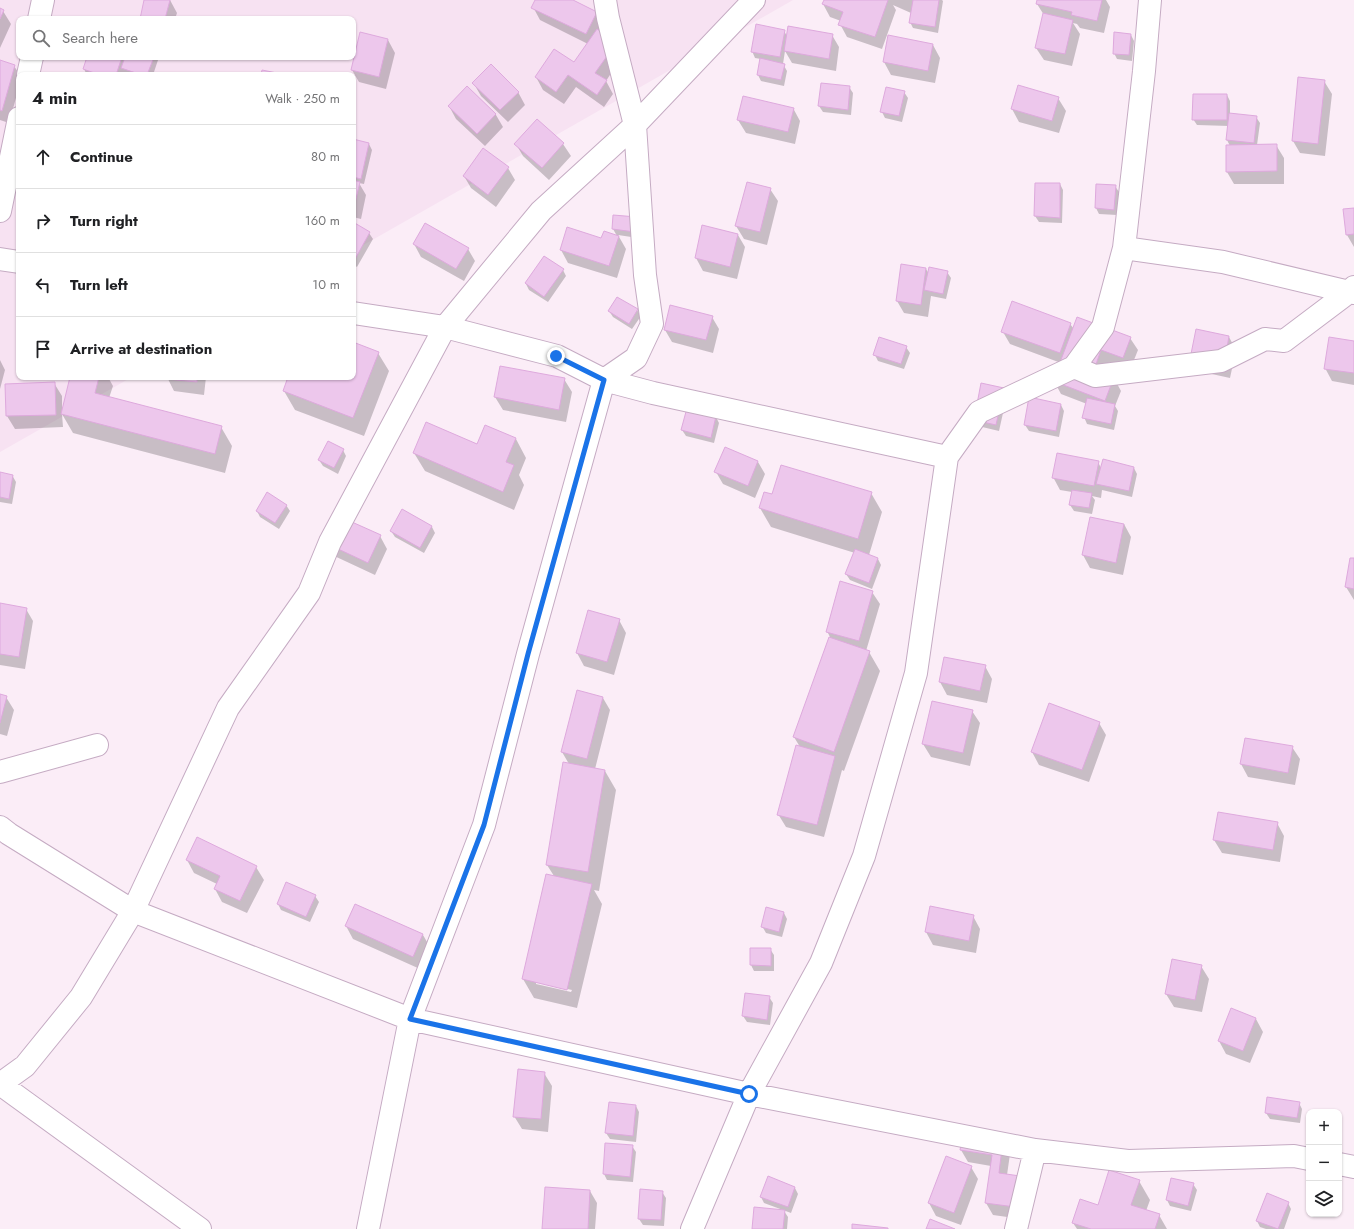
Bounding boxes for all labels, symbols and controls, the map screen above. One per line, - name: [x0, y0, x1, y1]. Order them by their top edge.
- search box: [16, 16, 356, 60]
- icon: search: [30, 27, 52, 49]
- text: Search here: [62, 27, 138, 49]
- text: 4 min: [32, 86, 77, 110]
- text: Walk · 250 m: [265, 89, 340, 108]
- icon: ahead: [32, 146, 54, 168]
- text: Continue: [70, 146, 133, 168]
- text: 80 m: [311, 147, 340, 166]
- icon: right: [32, 210, 54, 232]
- text: Turn right: [70, 210, 138, 232]
- text: 160 m: [305, 211, 340, 230]
- icon: left: [32, 274, 54, 296]
- text: Turn left: [70, 274, 128, 296]
- text: 10 m: [312, 275, 340, 294]
- icon: arrive: [32, 338, 54, 360]
- text: Arrive at destination: [70, 338, 212, 360]
- route end: [547, 347, 565, 365]
- route start: [740, 1085, 758, 1103]
- map controls: [1306, 1109, 1342, 1217]
- button: +: [1306, 1109, 1342, 1145]
- button: −: [1306, 1145, 1342, 1181]
- button: layers: [1306, 1181, 1342, 1217]

